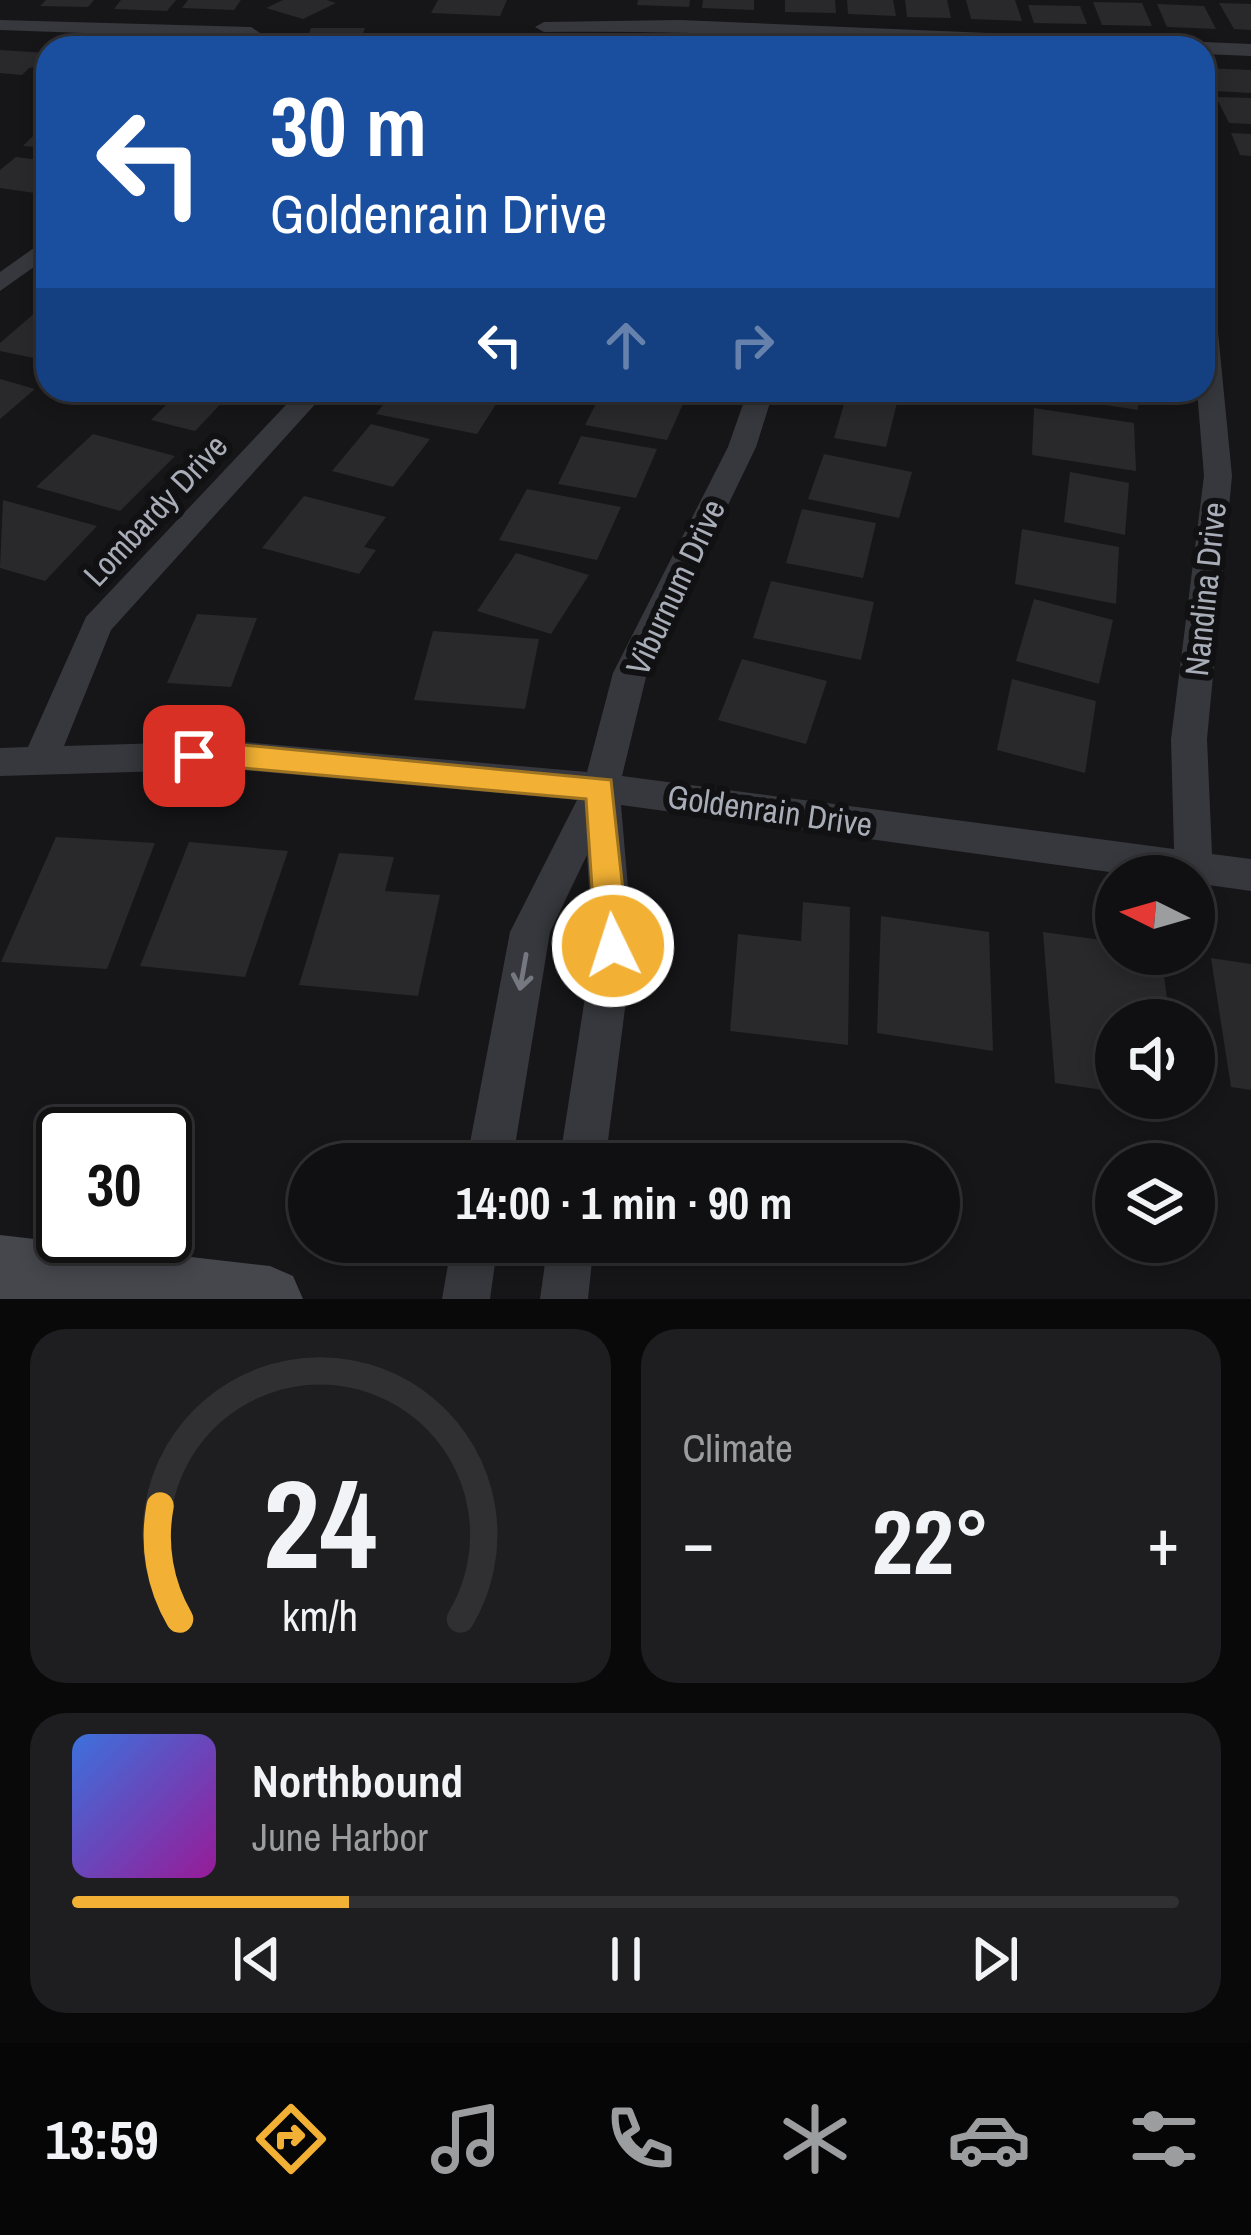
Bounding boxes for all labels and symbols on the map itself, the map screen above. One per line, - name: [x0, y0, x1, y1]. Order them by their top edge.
- street label: Lombardy Drive: [73, 425, 237, 595]
- street label: Viburnum Drive: [615, 492, 735, 682]
- street label: Nandina Drive: [1174, 500, 1236, 678]
- pin: [143, 705, 245, 807]
- street label: Goldenrain Drive: [665, 774, 875, 846]
- north arrow: [1095, 855, 1215, 975]
- position arrow: [550, 883, 676, 1009]
- one-way arrow: [511, 952, 533, 991]
- speed limit sign: 30: [36, 1107, 192, 1263]

